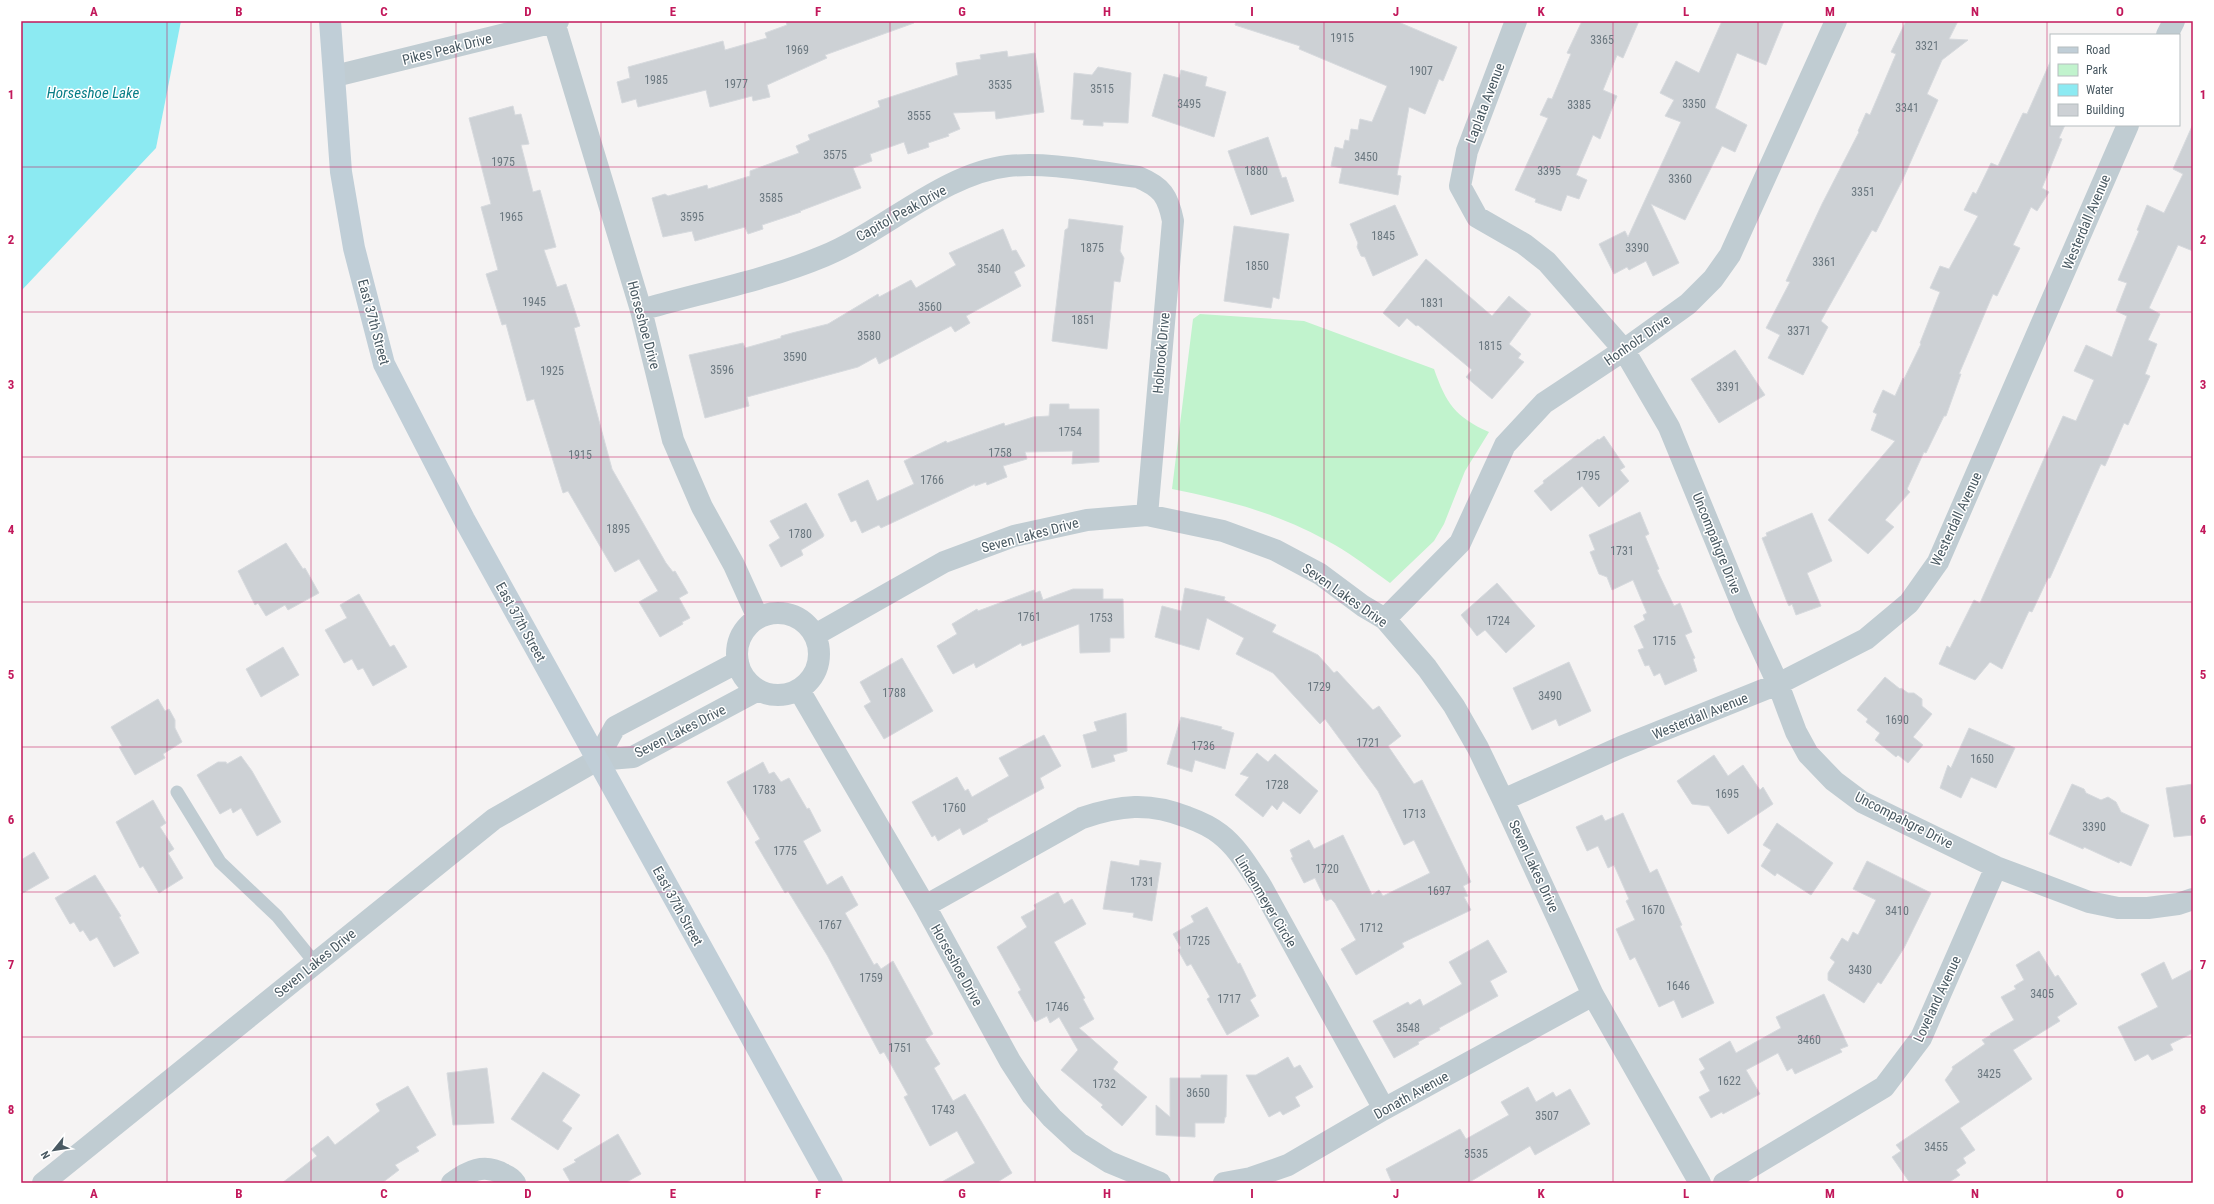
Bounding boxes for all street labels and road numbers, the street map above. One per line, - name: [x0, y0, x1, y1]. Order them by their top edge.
- street label: Pikes Peak Drive: [401, 30, 494, 68]
- street label: Laplata Avenue: [1462, 60, 1508, 145]
- street label: Westerdall Avenue: [2059, 172, 2113, 272]
- street label: Capitol Peak Drive: [853, 181, 949, 244]
- street label: East 37th Street: [355, 277, 393, 367]
- street label: Horseshoe Drive: [625, 279, 664, 371]
- street label: Holbrook Drive: [1149, 311, 1173, 394]
- street label: Honholz Drive: [1601, 311, 1673, 369]
- street label: Westerdall Avenue: [1927, 469, 1985, 569]
- street label: Uncompahgre Drive: [1689, 490, 1745, 596]
- street label: Seven Lakes Drive: [980, 514, 1081, 556]
- street label: Seven Lakes Drive: [1300, 560, 1391, 630]
- street label: East 37th Street: [493, 580, 549, 664]
- street label: Westerdall Avenue: [1650, 689, 1751, 742]
- street label: Seven Lakes Drive: [632, 701, 728, 761]
- street label: Uncompahgre Drive: [1852, 788, 1956, 852]
- street label: Seven Lakes Drive: [1506, 817, 1563, 915]
- street label: Lindenmeyer Circle: [1232, 852, 1300, 951]
- street label: East 37th Street: [650, 864, 706, 948]
- street label: Horseshoe Drive: [928, 921, 986, 1009]
- street label: Seven Lakes Drive: [271, 925, 359, 1001]
- street label: Loveland Avenue: [1910, 953, 1964, 1045]
- street label: Donath Avenue: [1371, 1068, 1452, 1122]

